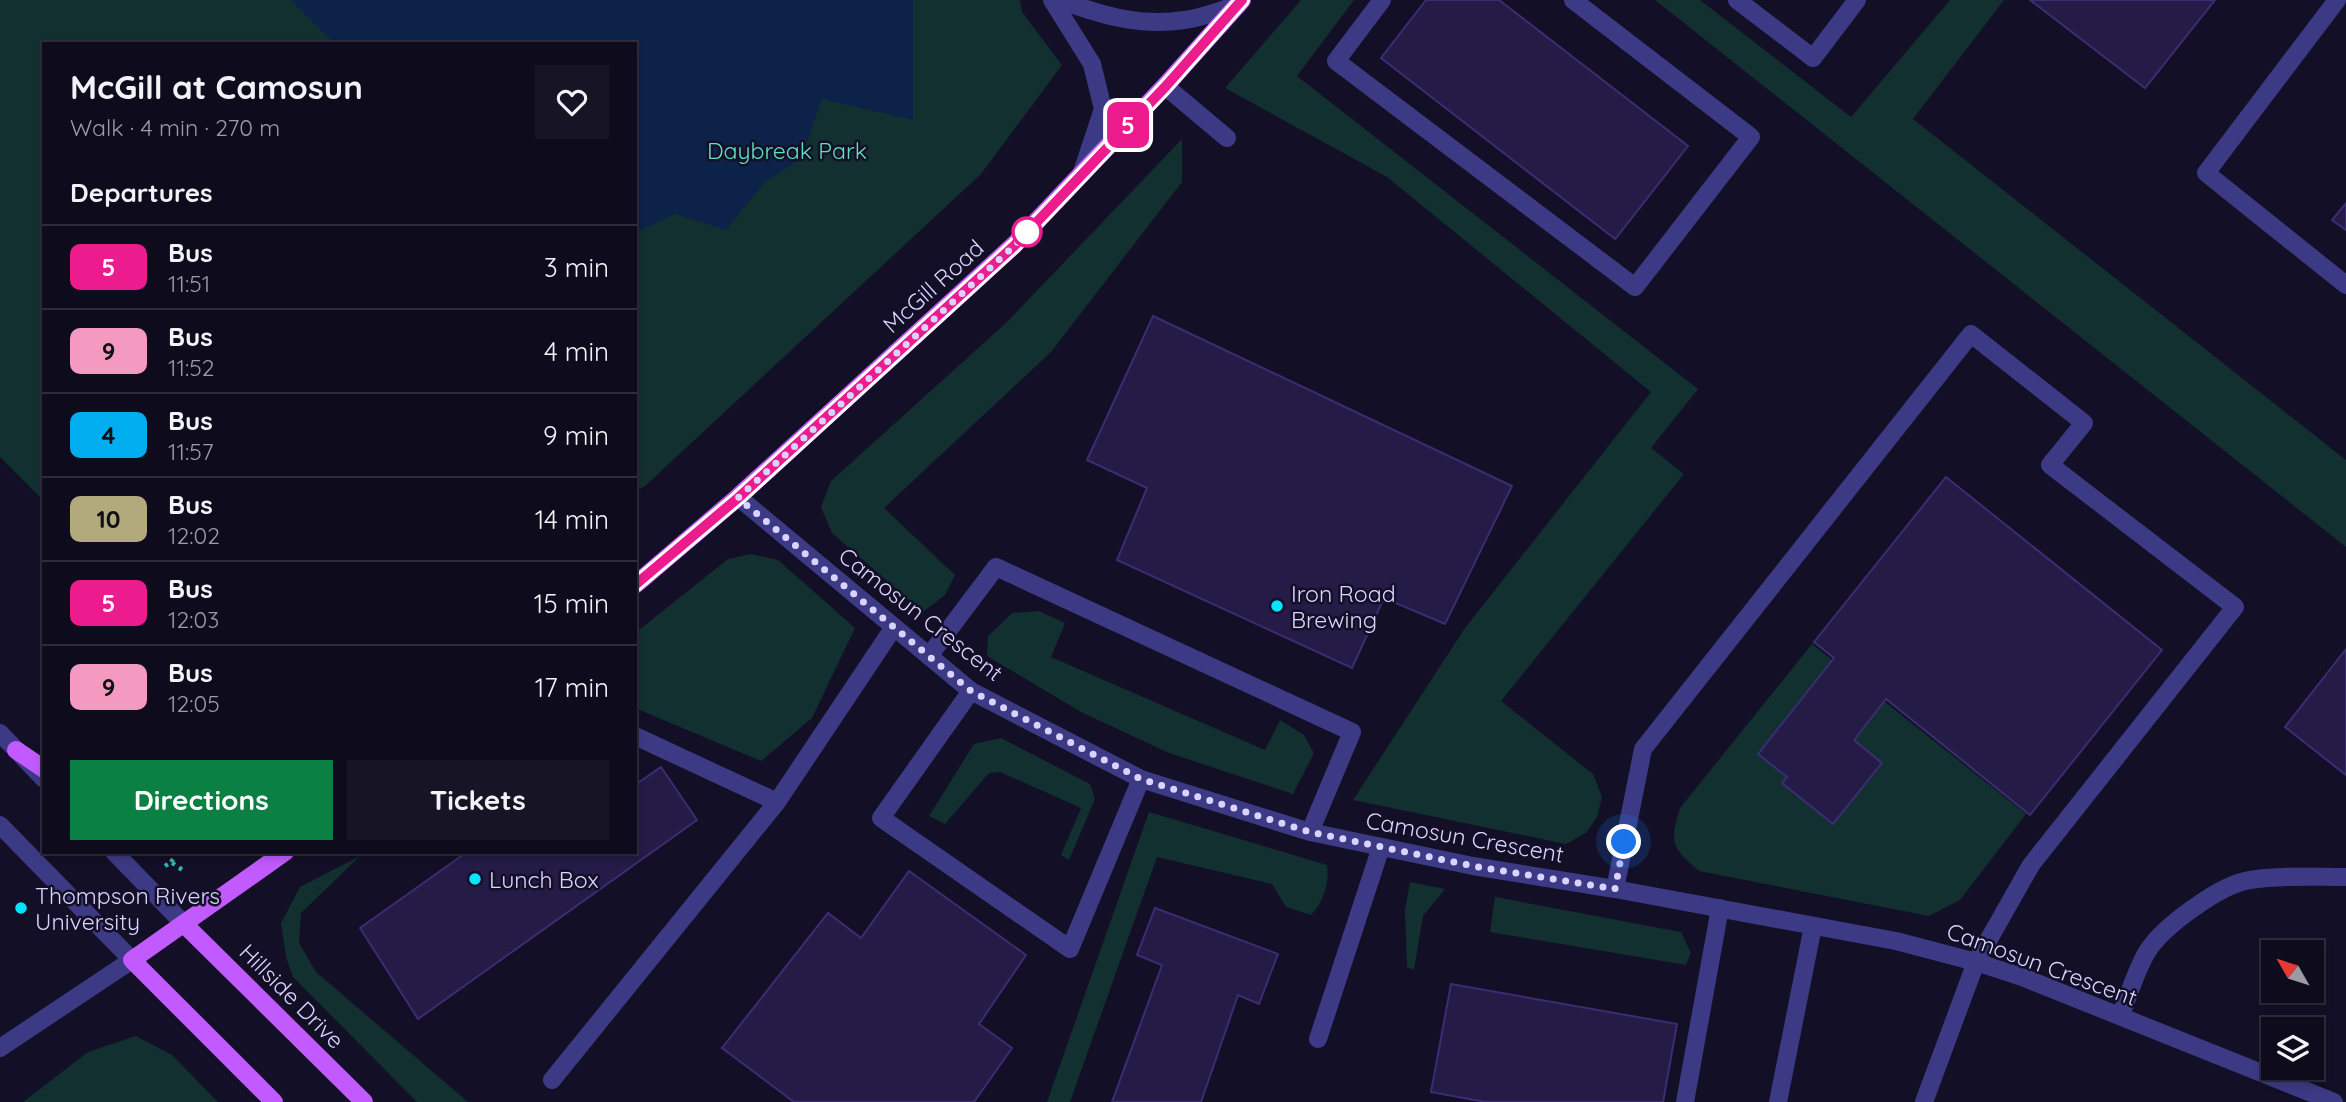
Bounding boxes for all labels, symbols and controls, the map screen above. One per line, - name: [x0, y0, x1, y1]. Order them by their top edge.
- button: heart: [535, 65, 609, 139]
- text: McGill at Camosun: [70, 66, 363, 107]
- line badge: 5: [1105, 102, 1151, 148]
- text: 5: [1121, 110, 1135, 140]
- text: Walk · 4 min · 270 m: [70, 113, 280, 142]
- park label: Daybreak Park: [707, 136, 867, 165]
- text: Departures: [70, 176, 213, 209]
- unlabelled marker: [1012, 217, 1042, 247]
- street label: McGill Road: [877, 233, 989, 339]
- text: Bus: [168, 236, 213, 269]
- text: 3 min: [544, 251, 609, 284]
- text: 5: [102, 252, 115, 282]
- text: 11:51: [168, 269, 210, 298]
- text: Bus: [168, 320, 213, 353]
- text: 4 min: [544, 335, 609, 368]
- text: 9: [102, 336, 115, 366]
- text: 11:52: [168, 353, 215, 382]
- text: Bus: [168, 404, 213, 437]
- text: 9 min: [543, 419, 609, 452]
- text: 4: [101, 420, 116, 450]
- text: 11:57: [168, 437, 214, 466]
- text: Bus: [168, 488, 213, 521]
- text: 14 min: [535, 503, 609, 536]
- text: 10: [96, 504, 121, 534]
- text: 12:02: [168, 521, 220, 550]
- street label: Camosun Crescent: [833, 541, 1009, 687]
- text: Bus: [168, 572, 213, 605]
- place label: Iron Road Brewing: [1291, 579, 1396, 634]
- text: 15 min: [534, 587, 609, 620]
- text: 5: [102, 588, 115, 618]
- marker: Iron Road Brewing: [1269, 598, 1285, 614]
- text: 12:03: [168, 605, 219, 634]
- text: Bus: [168, 656, 213, 689]
- text: 17 min: [535, 671, 609, 704]
- text: 9: [102, 672, 115, 702]
- text: 12:05: [168, 689, 220, 718]
- button: Directions: [70, 760, 333, 840]
- button: Tickets: [347, 760, 609, 840]
- street label: Camosun Crescent: [1364, 805, 1566, 869]
- your location: [1606, 824, 1641, 859]
- place label: Lunch Box: [489, 865, 599, 894]
- marker: Lunch Box: [467, 871, 483, 887]
- place label: Thompson Rivers University: [35, 881, 220, 936]
- marker: Thompson Rivers University: [13, 900, 29, 916]
- street label: Camosun Crescent: [1943, 916, 2141, 1012]
- street label: Hillside Drive: [234, 938, 350, 1054]
- north arrow: [2261, 940, 2324, 1003]
- map controls: [2261, 940, 2324, 1080]
- button: layers: [2261, 1017, 2324, 1080]

